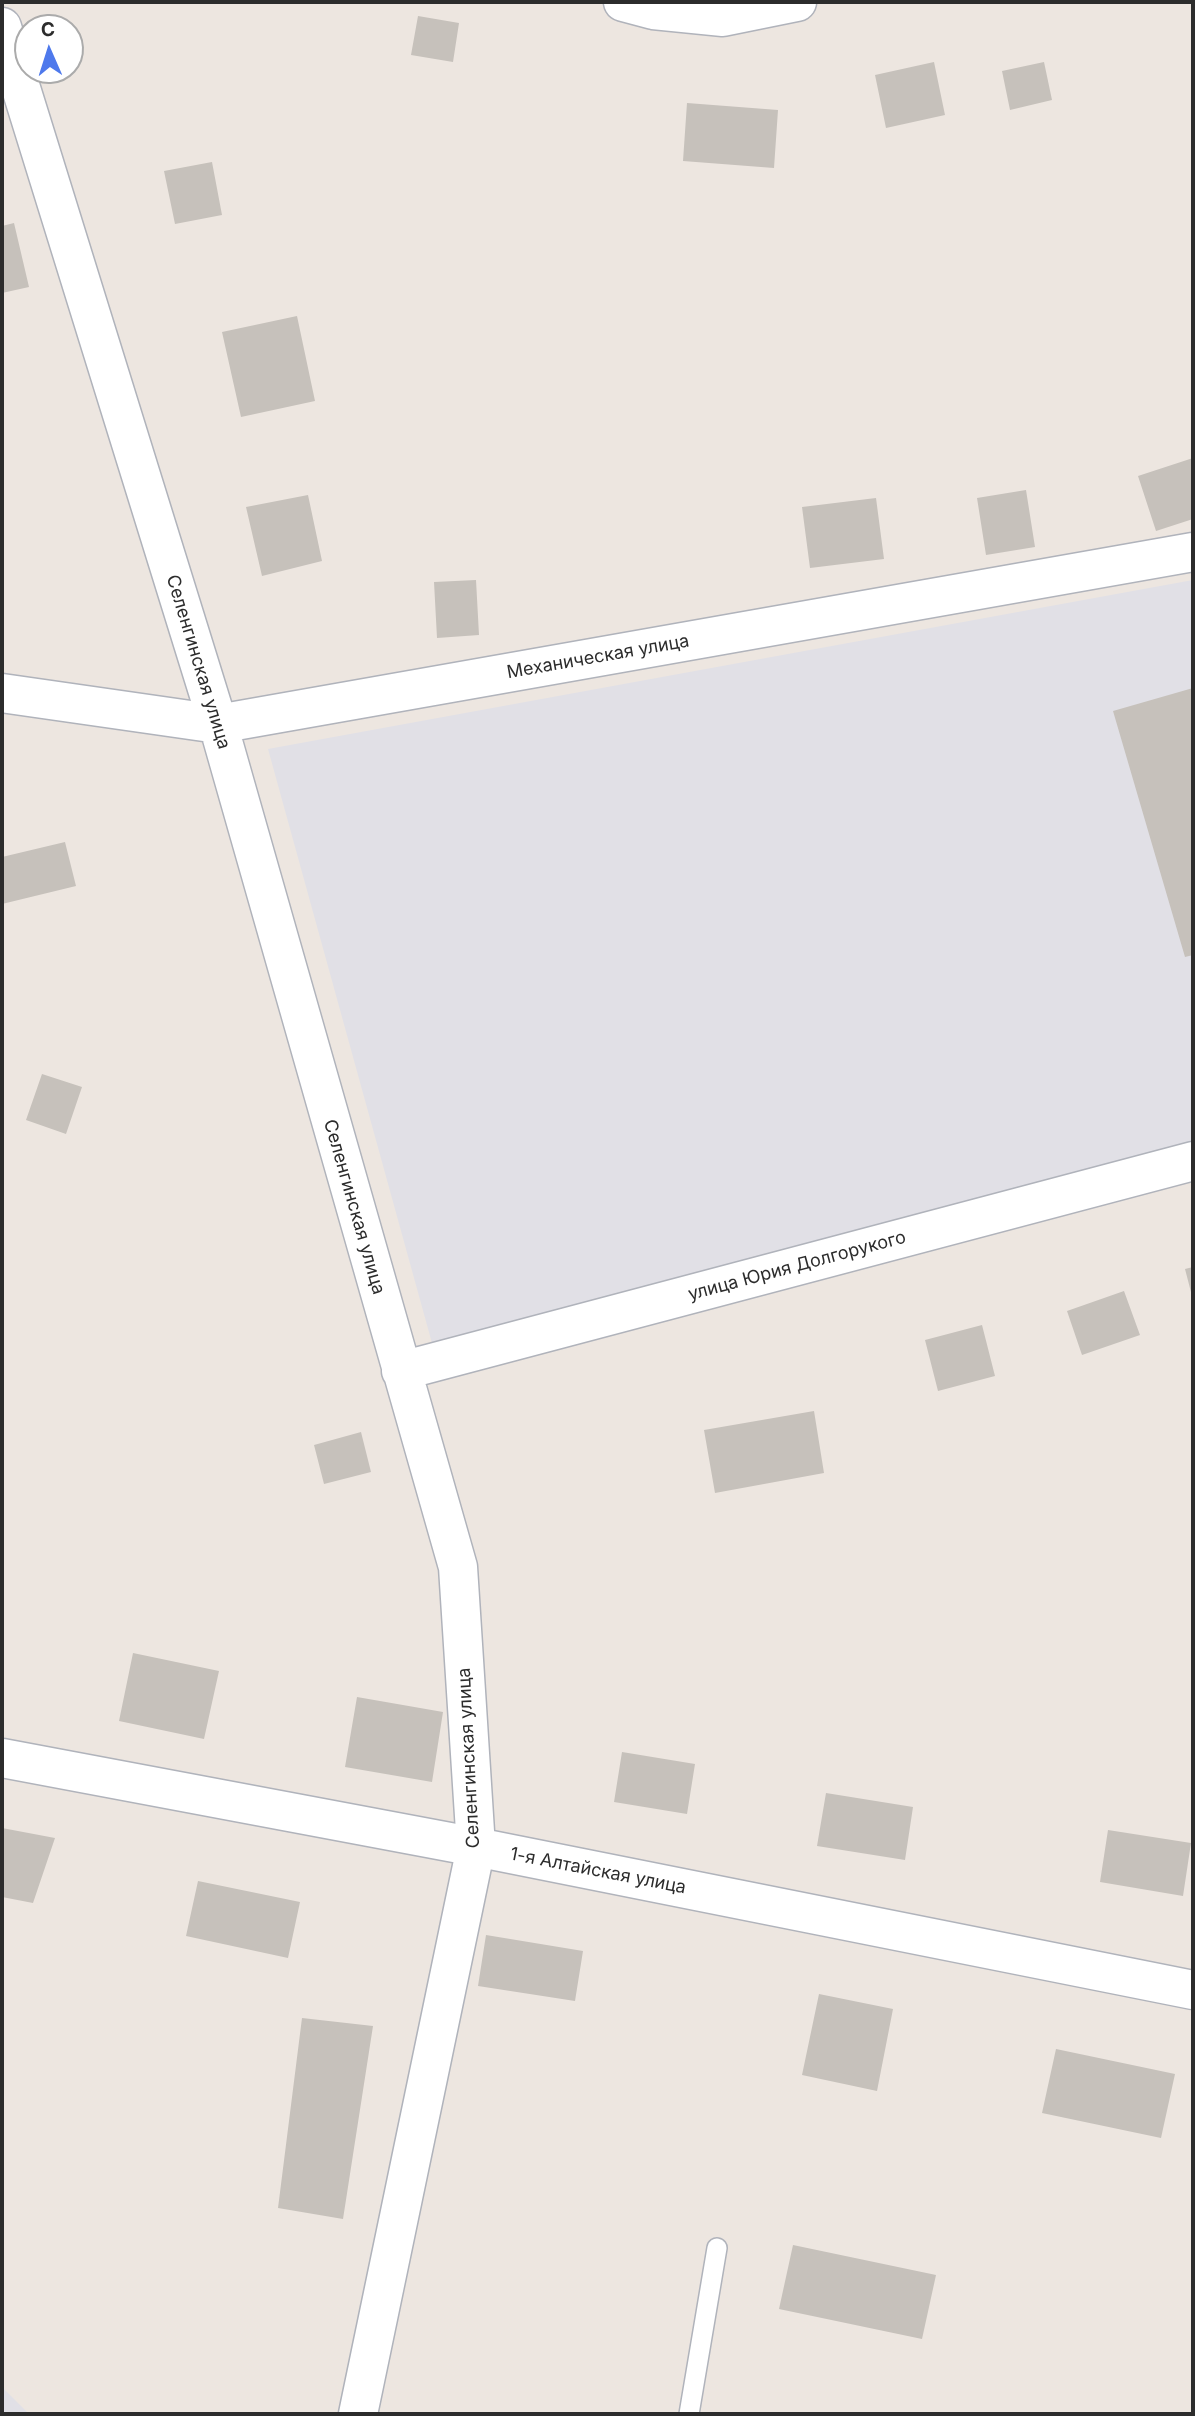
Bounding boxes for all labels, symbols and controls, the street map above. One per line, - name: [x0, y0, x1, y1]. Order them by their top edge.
- north arrow: [14, 14, 84, 84]
- text: С: [40, 18, 56, 41]
- street label: Селенгинская улица: [161, 572, 235, 752]
- street label: Механическая улица: [505, 630, 691, 684]
- street label: Селенгинская улица: [319, 1117, 389, 1297]
- street label: улица Юрия Долгорукого: [686, 1226, 908, 1306]
- street label: Селенгинская улица: [453, 1667, 485, 1849]
- street label: 1-я Алтайская улица: [508, 1843, 688, 1899]

